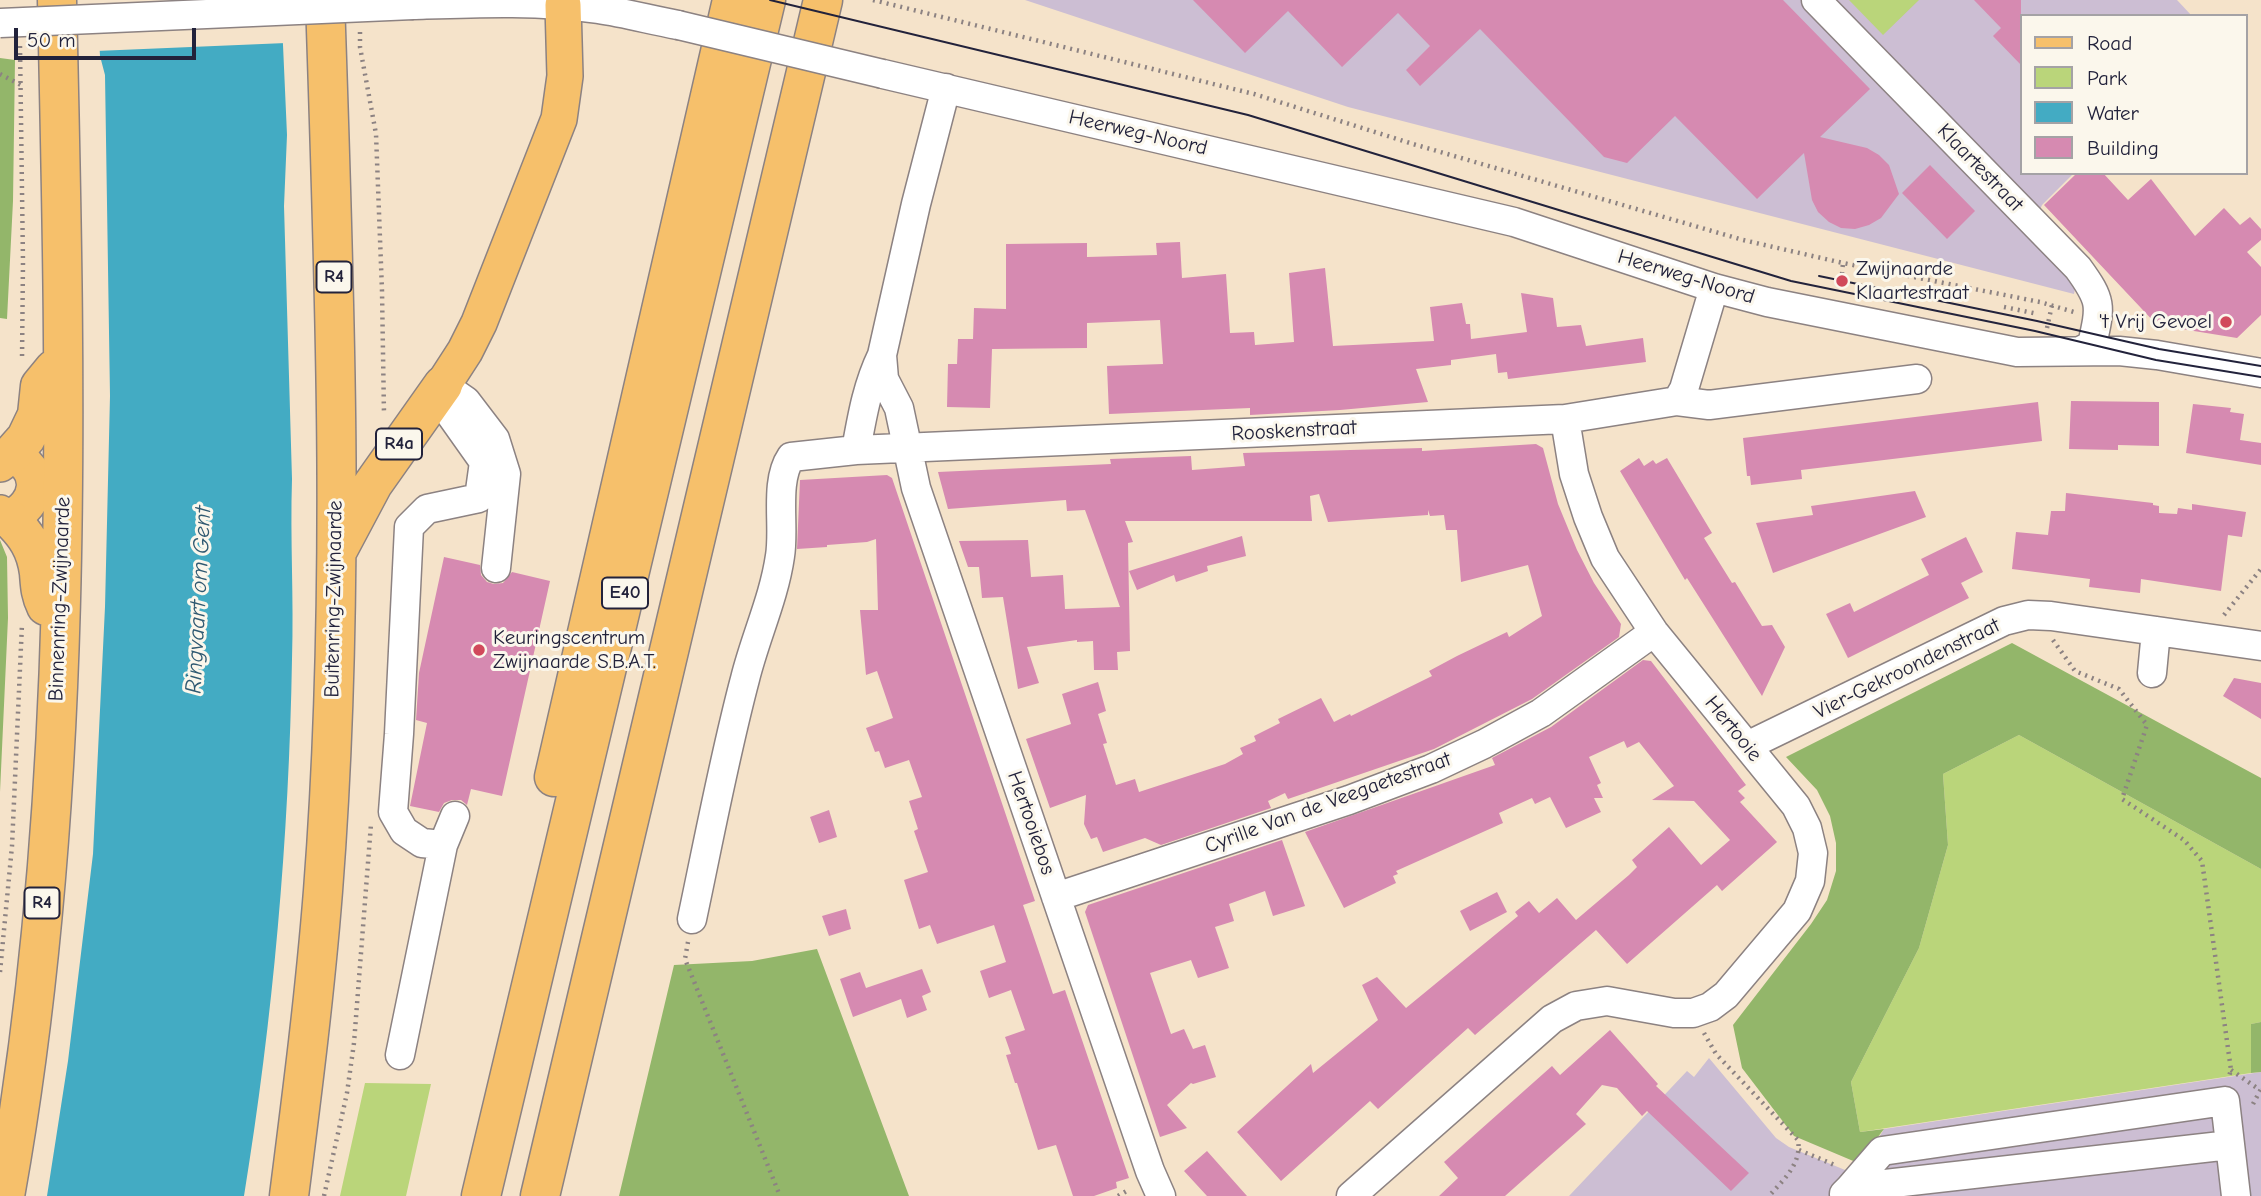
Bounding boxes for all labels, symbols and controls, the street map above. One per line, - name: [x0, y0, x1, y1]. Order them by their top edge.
- scale bar: [18, 14, 200, 58]
- legend: [2020, 14, 2247, 175]
- text: 50 m: [27, 28, 76, 52]
- text: Road: [2087, 31, 2132, 55]
- text: Park: [2087, 66, 2127, 90]
- text: Water: [2087, 101, 2139, 125]
- street label: Heerweg-Noord: [1066, 105, 1210, 161]
- street label: Klaartestraat: [1932, 119, 2028, 217]
- text: Building: [2087, 136, 2159, 160]
- street label: Heerweg-Noord: [1615, 244, 1757, 310]
- place label: Zwijnaarde Klaartestraat: [1856, 256, 1969, 306]
- road number: R4: [316, 262, 352, 292]
- marker: Zwijnaarde Klaartestraat: [1834, 273, 1850, 289]
- place label: 't Vrij Gevoel: [2098, 309, 2212, 335]
- marker: 't Vrij Gevoel: [2218, 314, 2234, 330]
- street label: Rooskenstraat: [1231, 415, 1357, 447]
- road number: R4a: [376, 428, 422, 460]
- street label: Binnenring-Zwijnaarde: [44, 496, 76, 702]
- street label: Buitenring-Zwijnaarde: [320, 500, 348, 698]
- water label: Ringvaart om Gent: [180, 506, 218, 694]
- road number: E40: [602, 578, 648, 608]
- street label: Vier-Gekroondenstraat: [1810, 613, 2004, 725]
- place label: Keuringscentrum Zwijnaarde S.B.A.T.: [493, 625, 656, 675]
- marker: Keuringscentrum Zwijnaarde S.B.A.T.: [471, 642, 487, 658]
- street label: Hertooie: [1699, 691, 1767, 767]
- street label: Cyrille Van de Veegaetestraat: [1201, 747, 1455, 859]
- street label: Hertooiebos: [1002, 768, 1060, 878]
- road number: R4: [24, 888, 60, 918]

